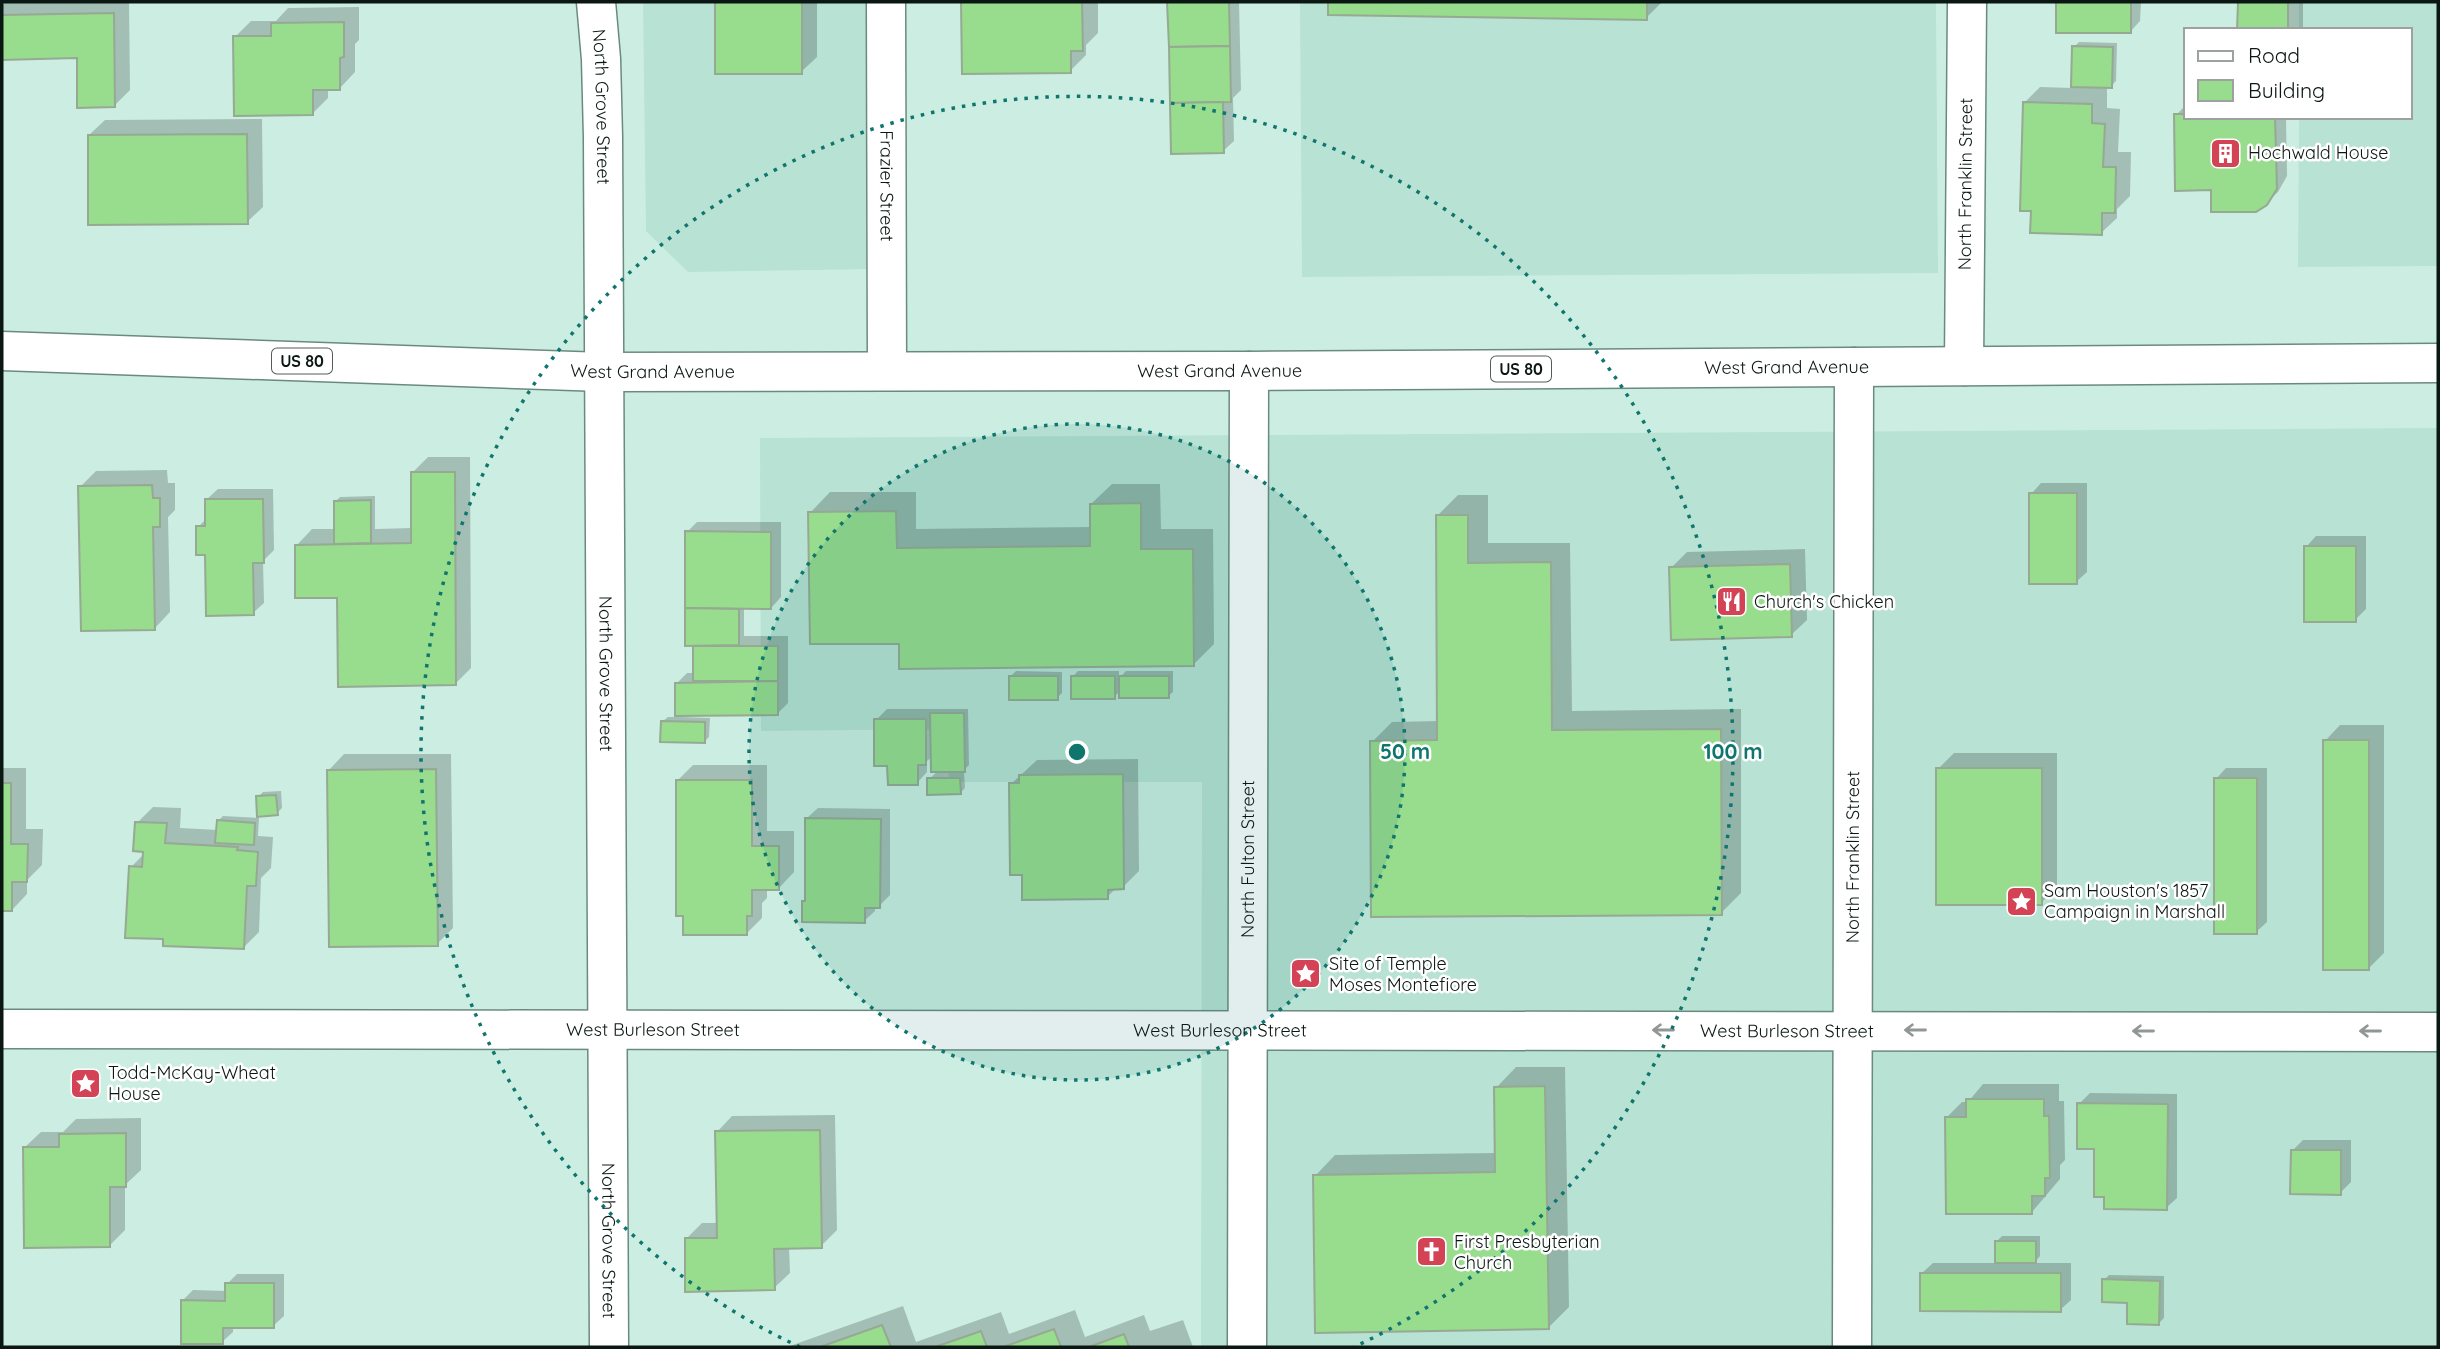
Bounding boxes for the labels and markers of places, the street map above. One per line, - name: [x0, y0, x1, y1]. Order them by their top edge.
- building icon: Hochwald House: [2208, 136, 2242, 170]
- place label: Hochwald House: [2248, 141, 2388, 164]
- restaurant icon: Church's Chicken: [1714, 585, 1748, 619]
- place label: Church's Chicken: [1754, 590, 1894, 613]
- centre of rings: [1065, 740, 1089, 764]
- place label: Sam Houston's 1857 Campaign in Marshall: [2044, 879, 2225, 923]
- place icon: Sam Houston's 1857 Campaign in Marshall: [2004, 884, 2038, 918]
- place label: Site of Temple Moses Montefiore: [1329, 952, 1477, 996]
- place icon: Site of Temple Moses Montefiore: [1289, 957, 1323, 991]
- place label: Todd-McKay-Wheat House: [108, 1061, 276, 1105]
- place icon: Todd-McKay-Wheat House: [68, 1066, 102, 1100]
- place label: First Presbyterian Church: [1454, 1230, 1600, 1274]
- church icon: First Presbyterian Church: [1414, 1235, 1448, 1269]

